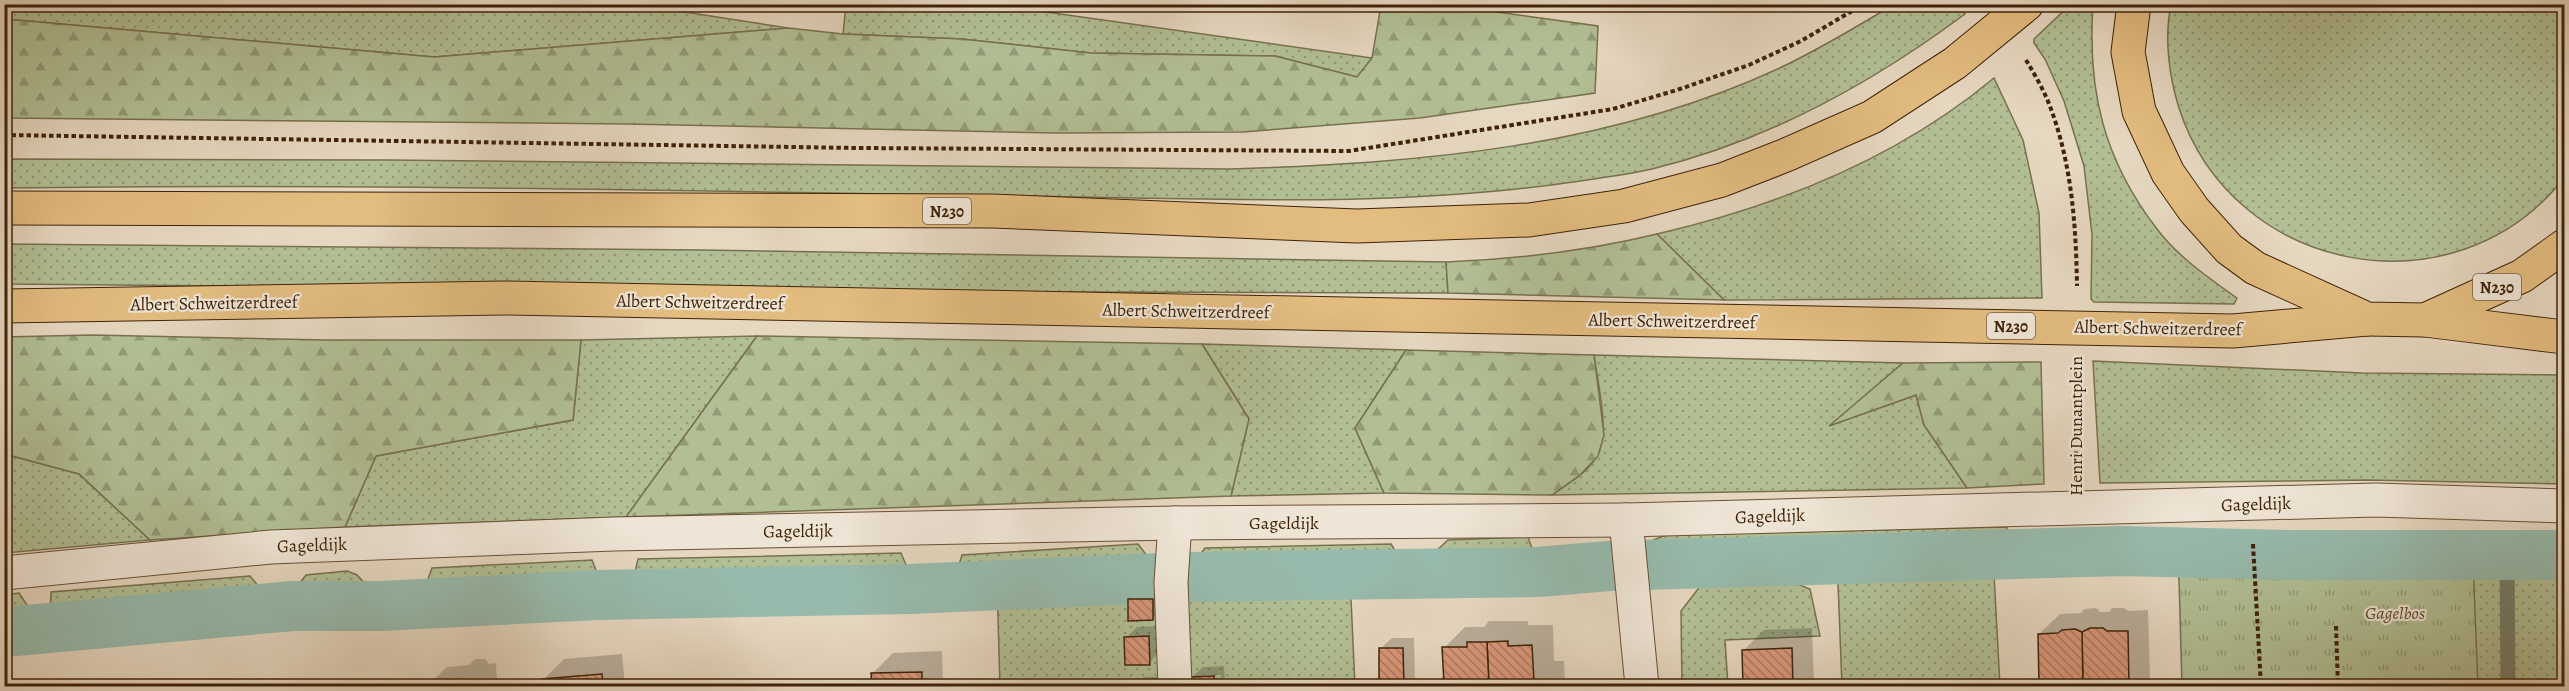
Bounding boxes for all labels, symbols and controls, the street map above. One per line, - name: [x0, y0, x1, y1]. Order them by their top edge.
- road number: N230: [923, 198, 971, 224]
- road number: N230: [2473, 274, 2521, 300]
- street label: Albert Schweitzerdreef: [129, 289, 301, 316]
- street label: Albert Schweitzerdreef: [615, 289, 787, 316]
- street label: Albert Schweitzerdreef: [1101, 298, 1273, 325]
- street label: Albert Schweitzerdreef: [1587, 308, 1759, 335]
- road number: N230: [1987, 313, 2035, 339]
- street label: Albert Schweitzerdreef: [2073, 315, 2245, 342]
- street label: Henri Dunantplein: [2064, 356, 2088, 496]
- street label: Gageldijk: [2221, 491, 2291, 517]
- street label: Gageldijk: [1735, 503, 1805, 529]
- street label: Gageldijk: [1249, 511, 1319, 535]
- street label: Gageldijk: [763, 518, 833, 544]
- street label: Gageldijk: [277, 532, 347, 558]
- park label: Gagelbos: [2365, 601, 2425, 625]

